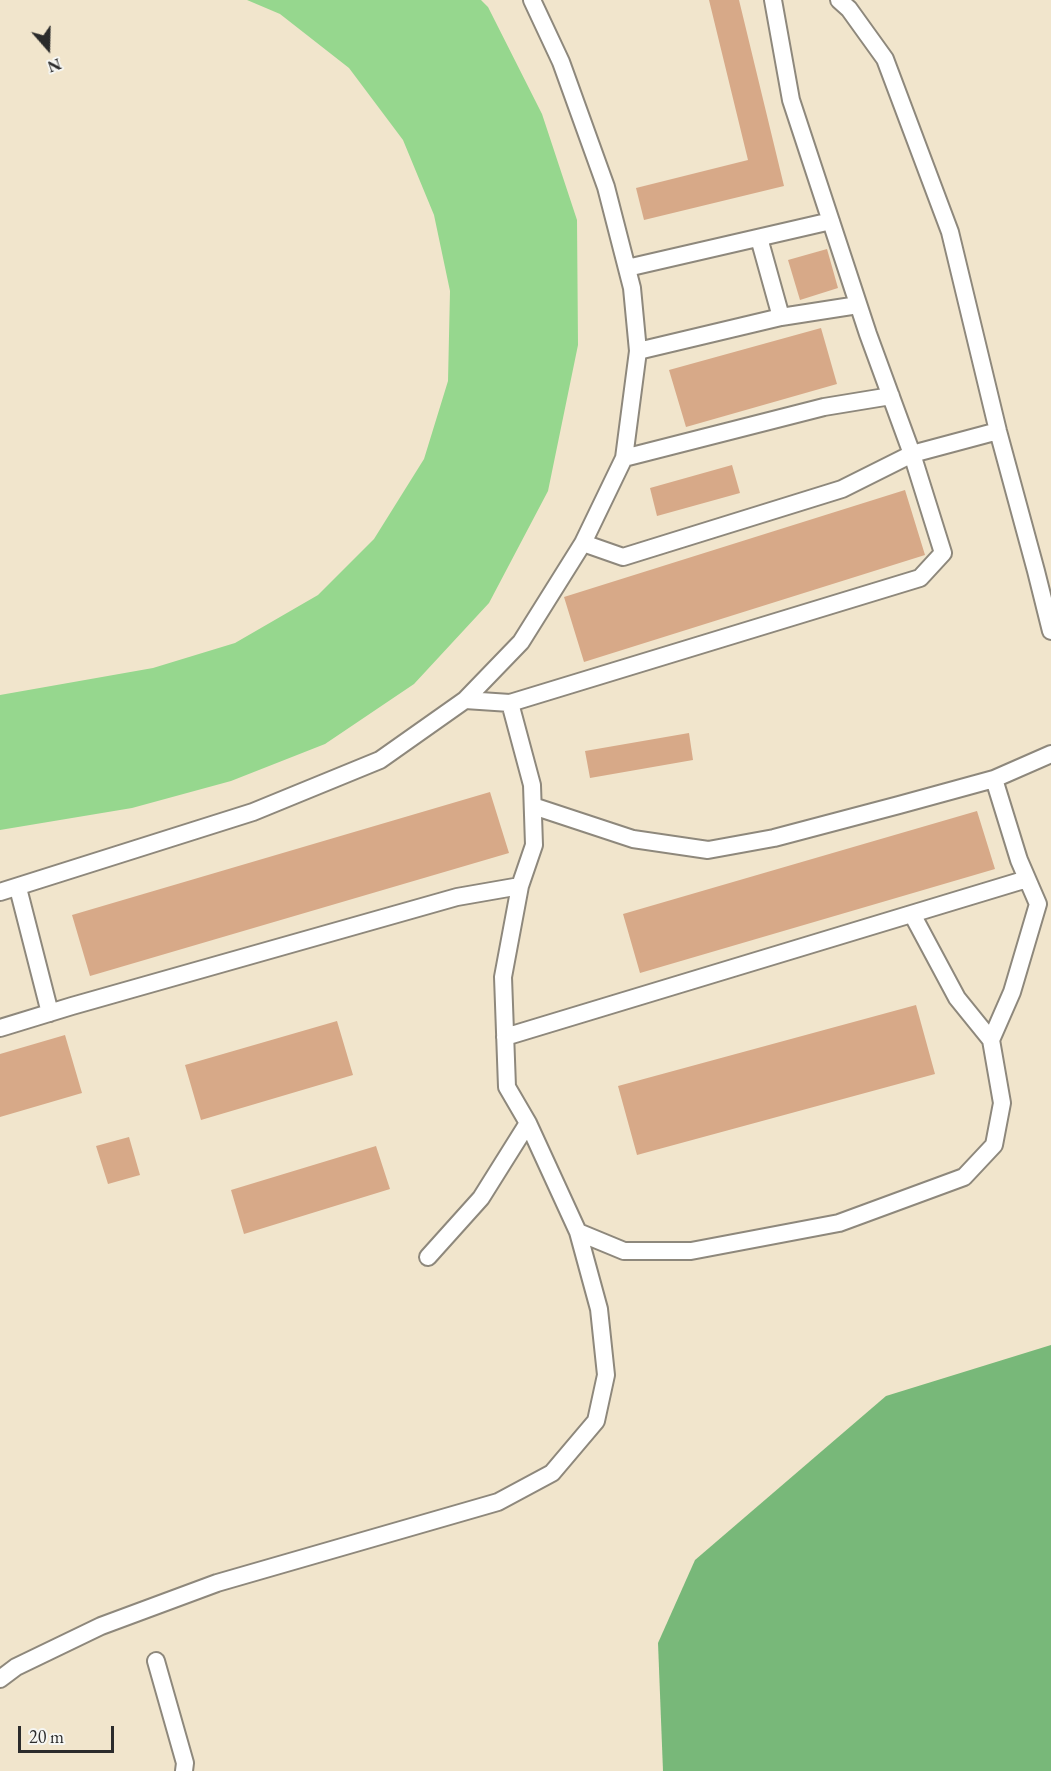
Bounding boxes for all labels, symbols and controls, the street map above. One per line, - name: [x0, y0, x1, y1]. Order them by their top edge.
- north arrow: [18, 18, 78, 78]
- text: N: [45, 53, 64, 77]
- scale bar: [21, 1714, 117, 1752]
- text: 20 m: [29, 1725, 64, 1748]

